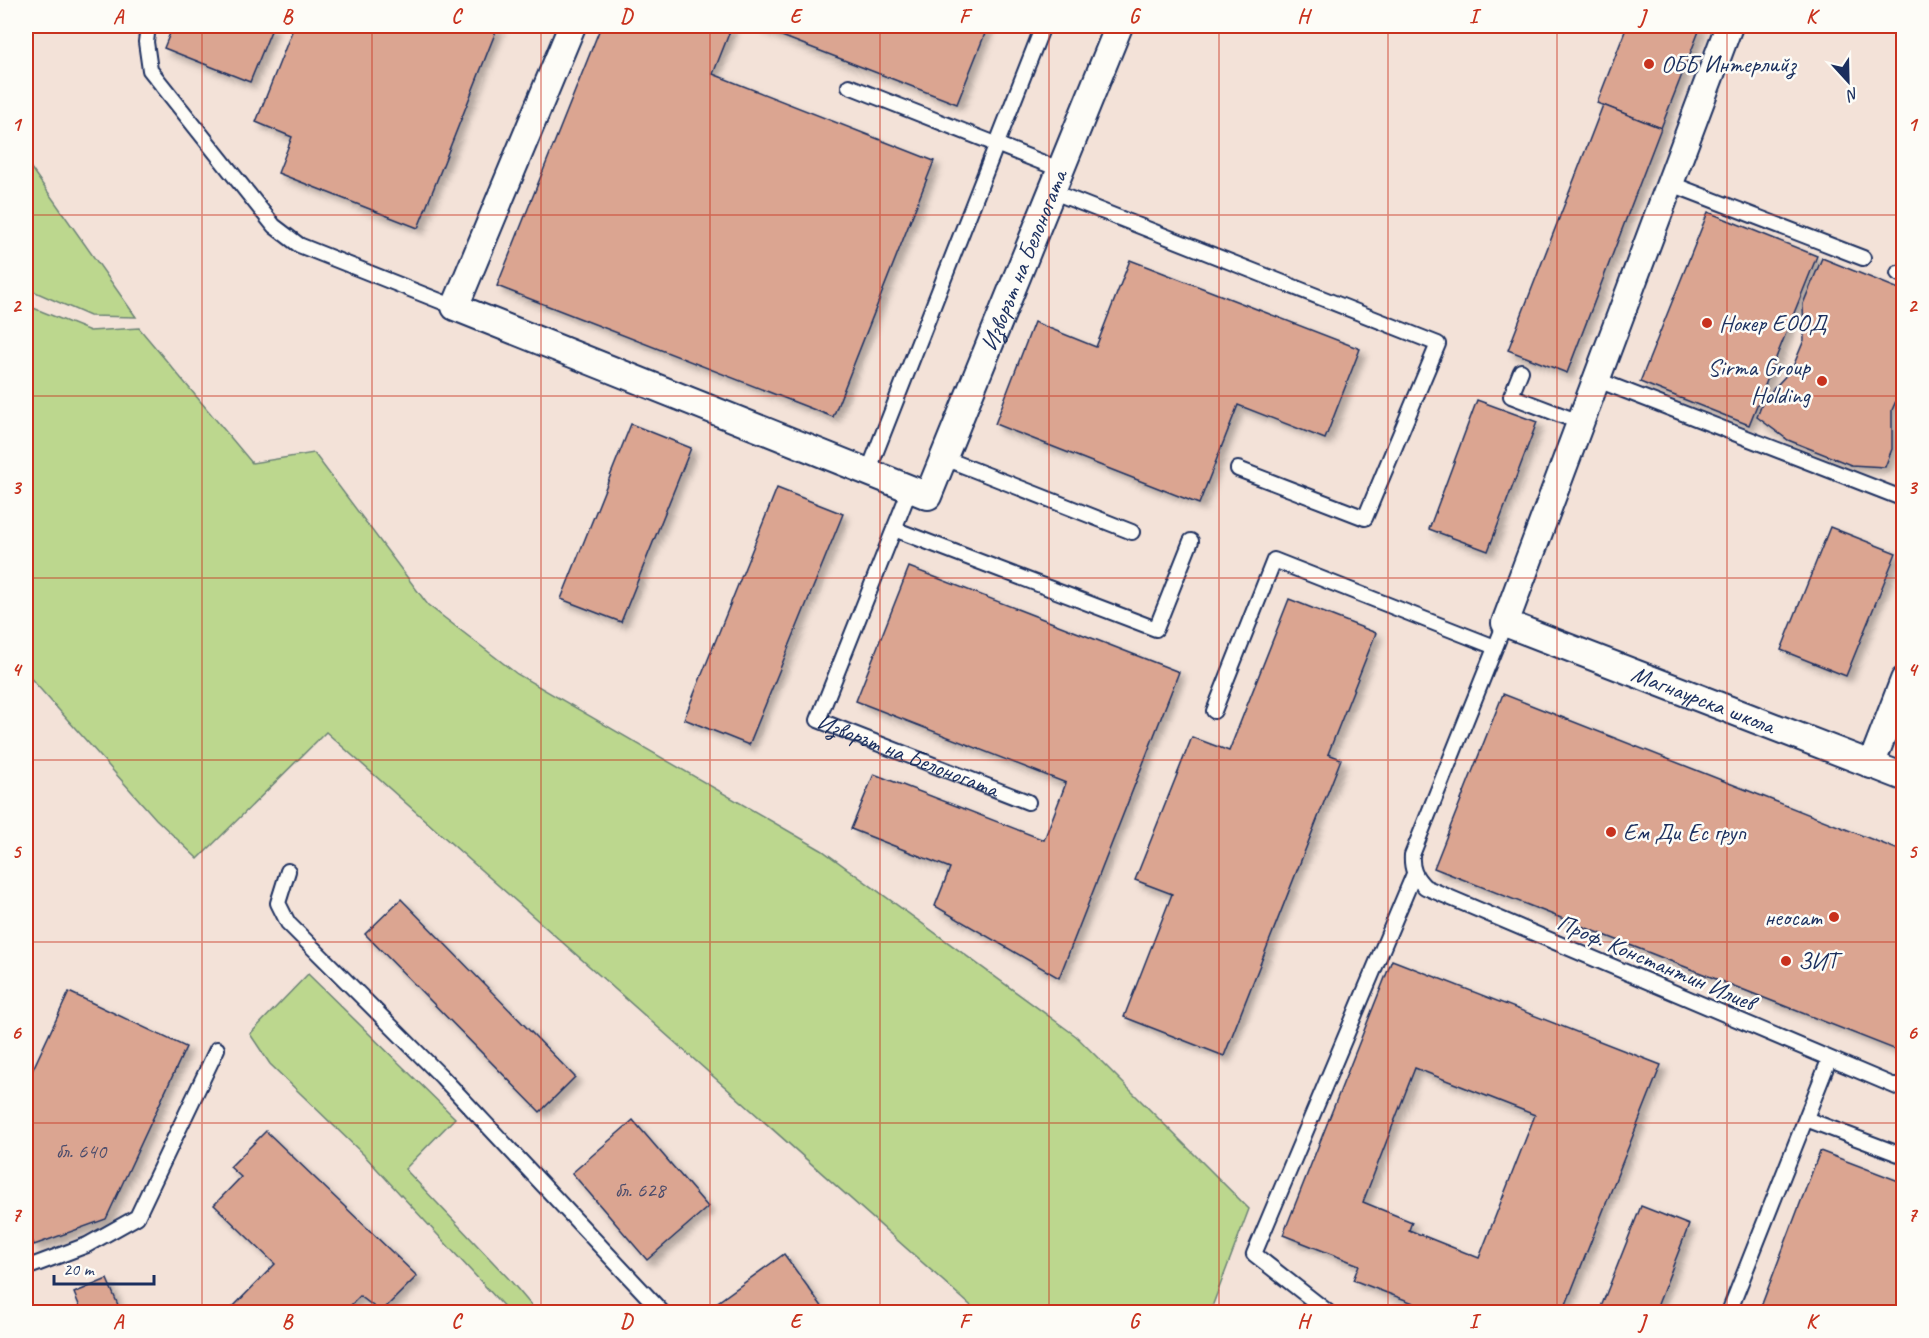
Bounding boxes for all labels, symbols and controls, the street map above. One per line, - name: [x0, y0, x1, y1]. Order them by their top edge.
- text: A: [113, 4, 125, 29]
- text: B: [282, 4, 294, 29]
- text: C: [451, 4, 463, 29]
- text: D: [620, 4, 634, 29]
- text: E: [790, 4, 804, 29]
- text: F: [959, 4, 973, 29]
- text: G: [1129, 4, 1142, 29]
- text: H: [1297, 4, 1312, 29]
- text: I: [1469, 4, 1482, 29]
- text: J: [1637, 4, 1649, 29]
- text: K: [1806, 4, 1820, 29]
- place label: ОББ Интерлийз: [1661, 49, 1798, 80]
- north arrow: [1818, 51, 1878, 111]
- marker: ОББ Интерлийз: [1642, 57, 1656, 71]
- text: N: [1842, 83, 1862, 106]
- text: 1: [12, 112, 23, 137]
- text: 1: [1908, 112, 1919, 137]
- street label: Изворът на Белоногата: [974, 164, 1075, 355]
- text: 2: [12, 293, 23, 318]
- text: 2: [1908, 293, 1919, 318]
- place label: Нокер ЕООД: [1719, 308, 1829, 338]
- marker: Нокер ЕООД: [1700, 316, 1714, 330]
- place label: Sirma Group Holding: [1708, 352, 1811, 410]
- marker: Sirma Group Holding: [1815, 374, 1829, 388]
- text: 3: [12, 475, 23, 500]
- text: 3: [1908, 475, 1919, 500]
- text: 4: [12, 657, 24, 682]
- text: 4: [1908, 657, 1920, 682]
- street label: Магнаурска школа: [1627, 658, 1781, 741]
- street label: Изворът на Белоногата: [813, 706, 1005, 805]
- place label: Ем Ди Ес груп: [1623, 817, 1747, 847]
- marker: Ем Ди Ес груп: [1604, 825, 1618, 839]
- text: 5: [12, 839, 23, 864]
- text: 5: [1908, 839, 1919, 864]
- place label: неосат: [1764, 902, 1823, 932]
- street label: Проф. Константин Илиев: [1553, 907, 1763, 1019]
- marker: неосат: [1827, 910, 1841, 924]
- place label: ЗИТ: [1798, 946, 1843, 976]
- marker: ЗИТ: [1779, 954, 1793, 968]
- text: 6: [11, 1020, 22, 1045]
- text: 6: [1907, 1020, 1918, 1045]
- house number: бл. 640: [56, 1138, 108, 1164]
- house number: бл. 628: [615, 1177, 668, 1203]
- text: 7: [12, 1202, 23, 1227]
- text: 7: [1908, 1202, 1919, 1227]
- scale bar: [54, 1248, 154, 1286]
- text: 20 m: [63, 1258, 96, 1280]
- text: A: [113, 1309, 125, 1334]
- text: B: [282, 1309, 294, 1334]
- text: C: [451, 1309, 463, 1334]
- text: D: [620, 1309, 634, 1334]
- text: E: [790, 1309, 804, 1334]
- text: F: [959, 1309, 973, 1334]
- text: G: [1129, 1309, 1142, 1334]
- text: H: [1297, 1309, 1312, 1334]
- text: I: [1469, 1309, 1482, 1334]
- text: J: [1637, 1309, 1649, 1334]
- text: K: [1806, 1309, 1820, 1334]

